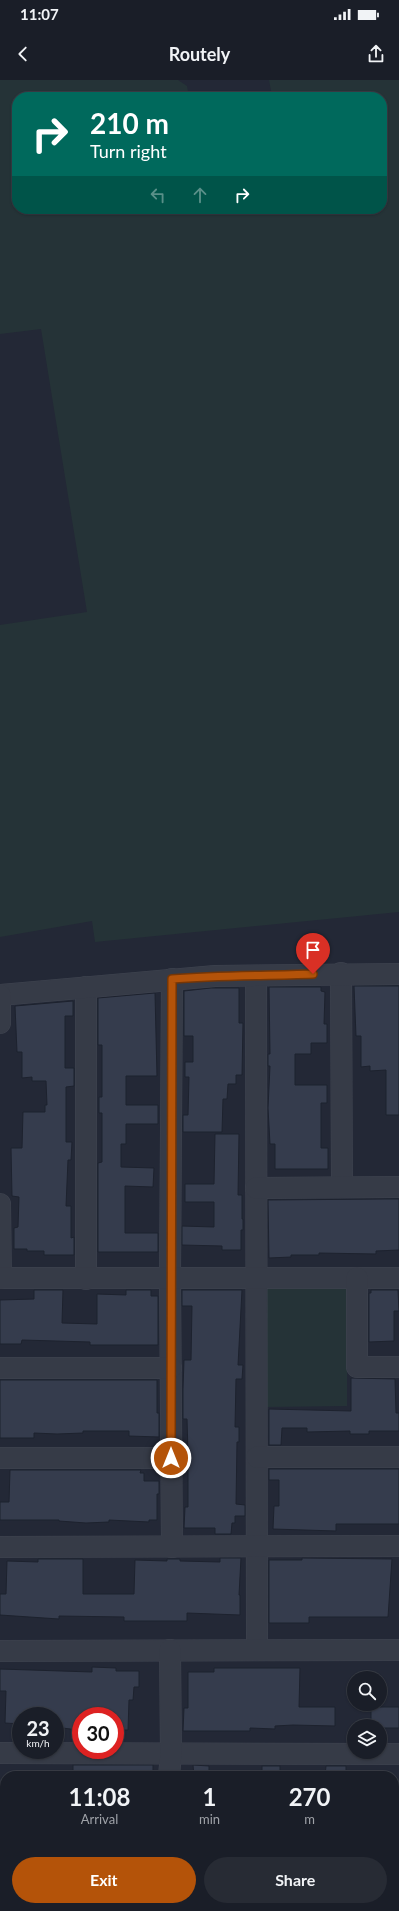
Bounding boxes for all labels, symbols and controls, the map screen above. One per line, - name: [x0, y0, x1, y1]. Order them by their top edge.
- text: 11:07: [20, 5, 59, 23]
- icon: back: [12, 43, 34, 65]
- text: Routely: [169, 43, 230, 65]
- icon: share: [365, 43, 387, 65]
- text: 210 m: [90, 106, 169, 140]
- icon: right: [24, 108, 76, 160]
- text: Turn right: [90, 140, 167, 162]
- icon: left: [147, 184, 169, 206]
- icon: ahead: [189, 184, 211, 206]
- icon: right: [231, 184, 253, 206]
- pin: [296, 933, 330, 974]
- icon: arrive: [302, 939, 324, 961]
- position arrow: [150, 1437, 192, 1479]
- map controls: [347, 1671, 387, 1759]
- button: search: [347, 1671, 387, 1711]
- speed limit sign: 30: [72, 1707, 124, 1759]
- text: 23: [26, 1716, 50, 1740]
- button: layers: [347, 1719, 387, 1759]
- text: km/h: [26, 1737, 50, 1749]
- text: 11:08: [69, 1782, 130, 1811]
- text: 1: [203, 1782, 217, 1811]
- text: 270: [289, 1782, 330, 1811]
- text: Arrival: [81, 1811, 118, 1827]
- text: min: [199, 1811, 220, 1827]
- text: m: [304, 1811, 315, 1827]
- button: Exit: [12, 1857, 196, 1903]
- button: Share: [204, 1857, 387, 1903]

